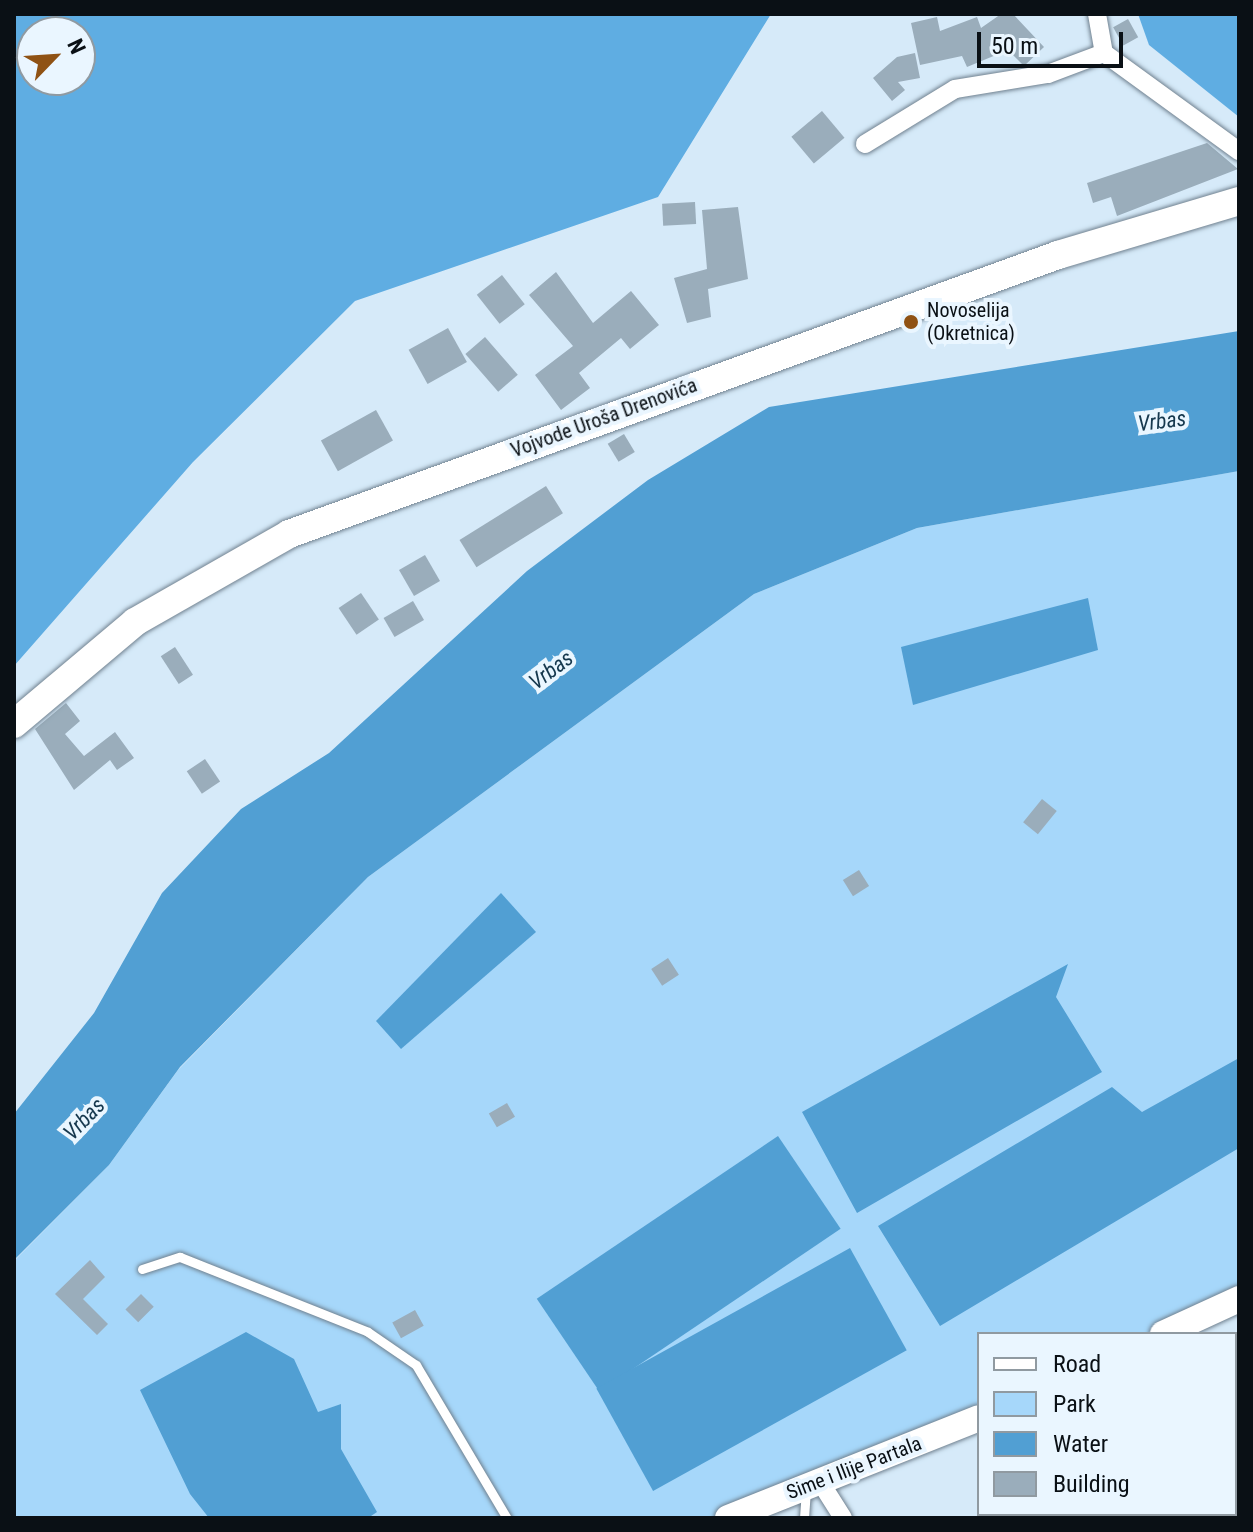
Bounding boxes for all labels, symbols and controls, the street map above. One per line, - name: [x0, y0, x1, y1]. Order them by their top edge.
- north arrow: [16, 16, 96, 96]
- scale bar: [981, 16, 1127, 66]
- text: 50 m: [991, 32, 1038, 60]
- text: N: [62, 35, 91, 58]
- place label: Novoselija (Okretnica): [927, 298, 1015, 345]
- marker: Novoselija (Okretnica): [902, 313, 920, 331]
- street label: Vojvode Uroša Drenovića: [508, 373, 700, 463]
- water label: Vrbas: [1136, 405, 1188, 437]
- water label: Vrbas: [524, 645, 578, 695]
- water label: Vrbas: [58, 1092, 110, 1146]
- legend: [977, 1332, 1237, 1516]
- text: Road: [1053, 1350, 1101, 1378]
- text: Park: [1053, 1390, 1096, 1418]
- text: Water: [1053, 1430, 1108, 1458]
- street label: Sime i Ilije Partala: [783, 1431, 925, 1505]
- text: Building: [1053, 1470, 1130, 1498]

